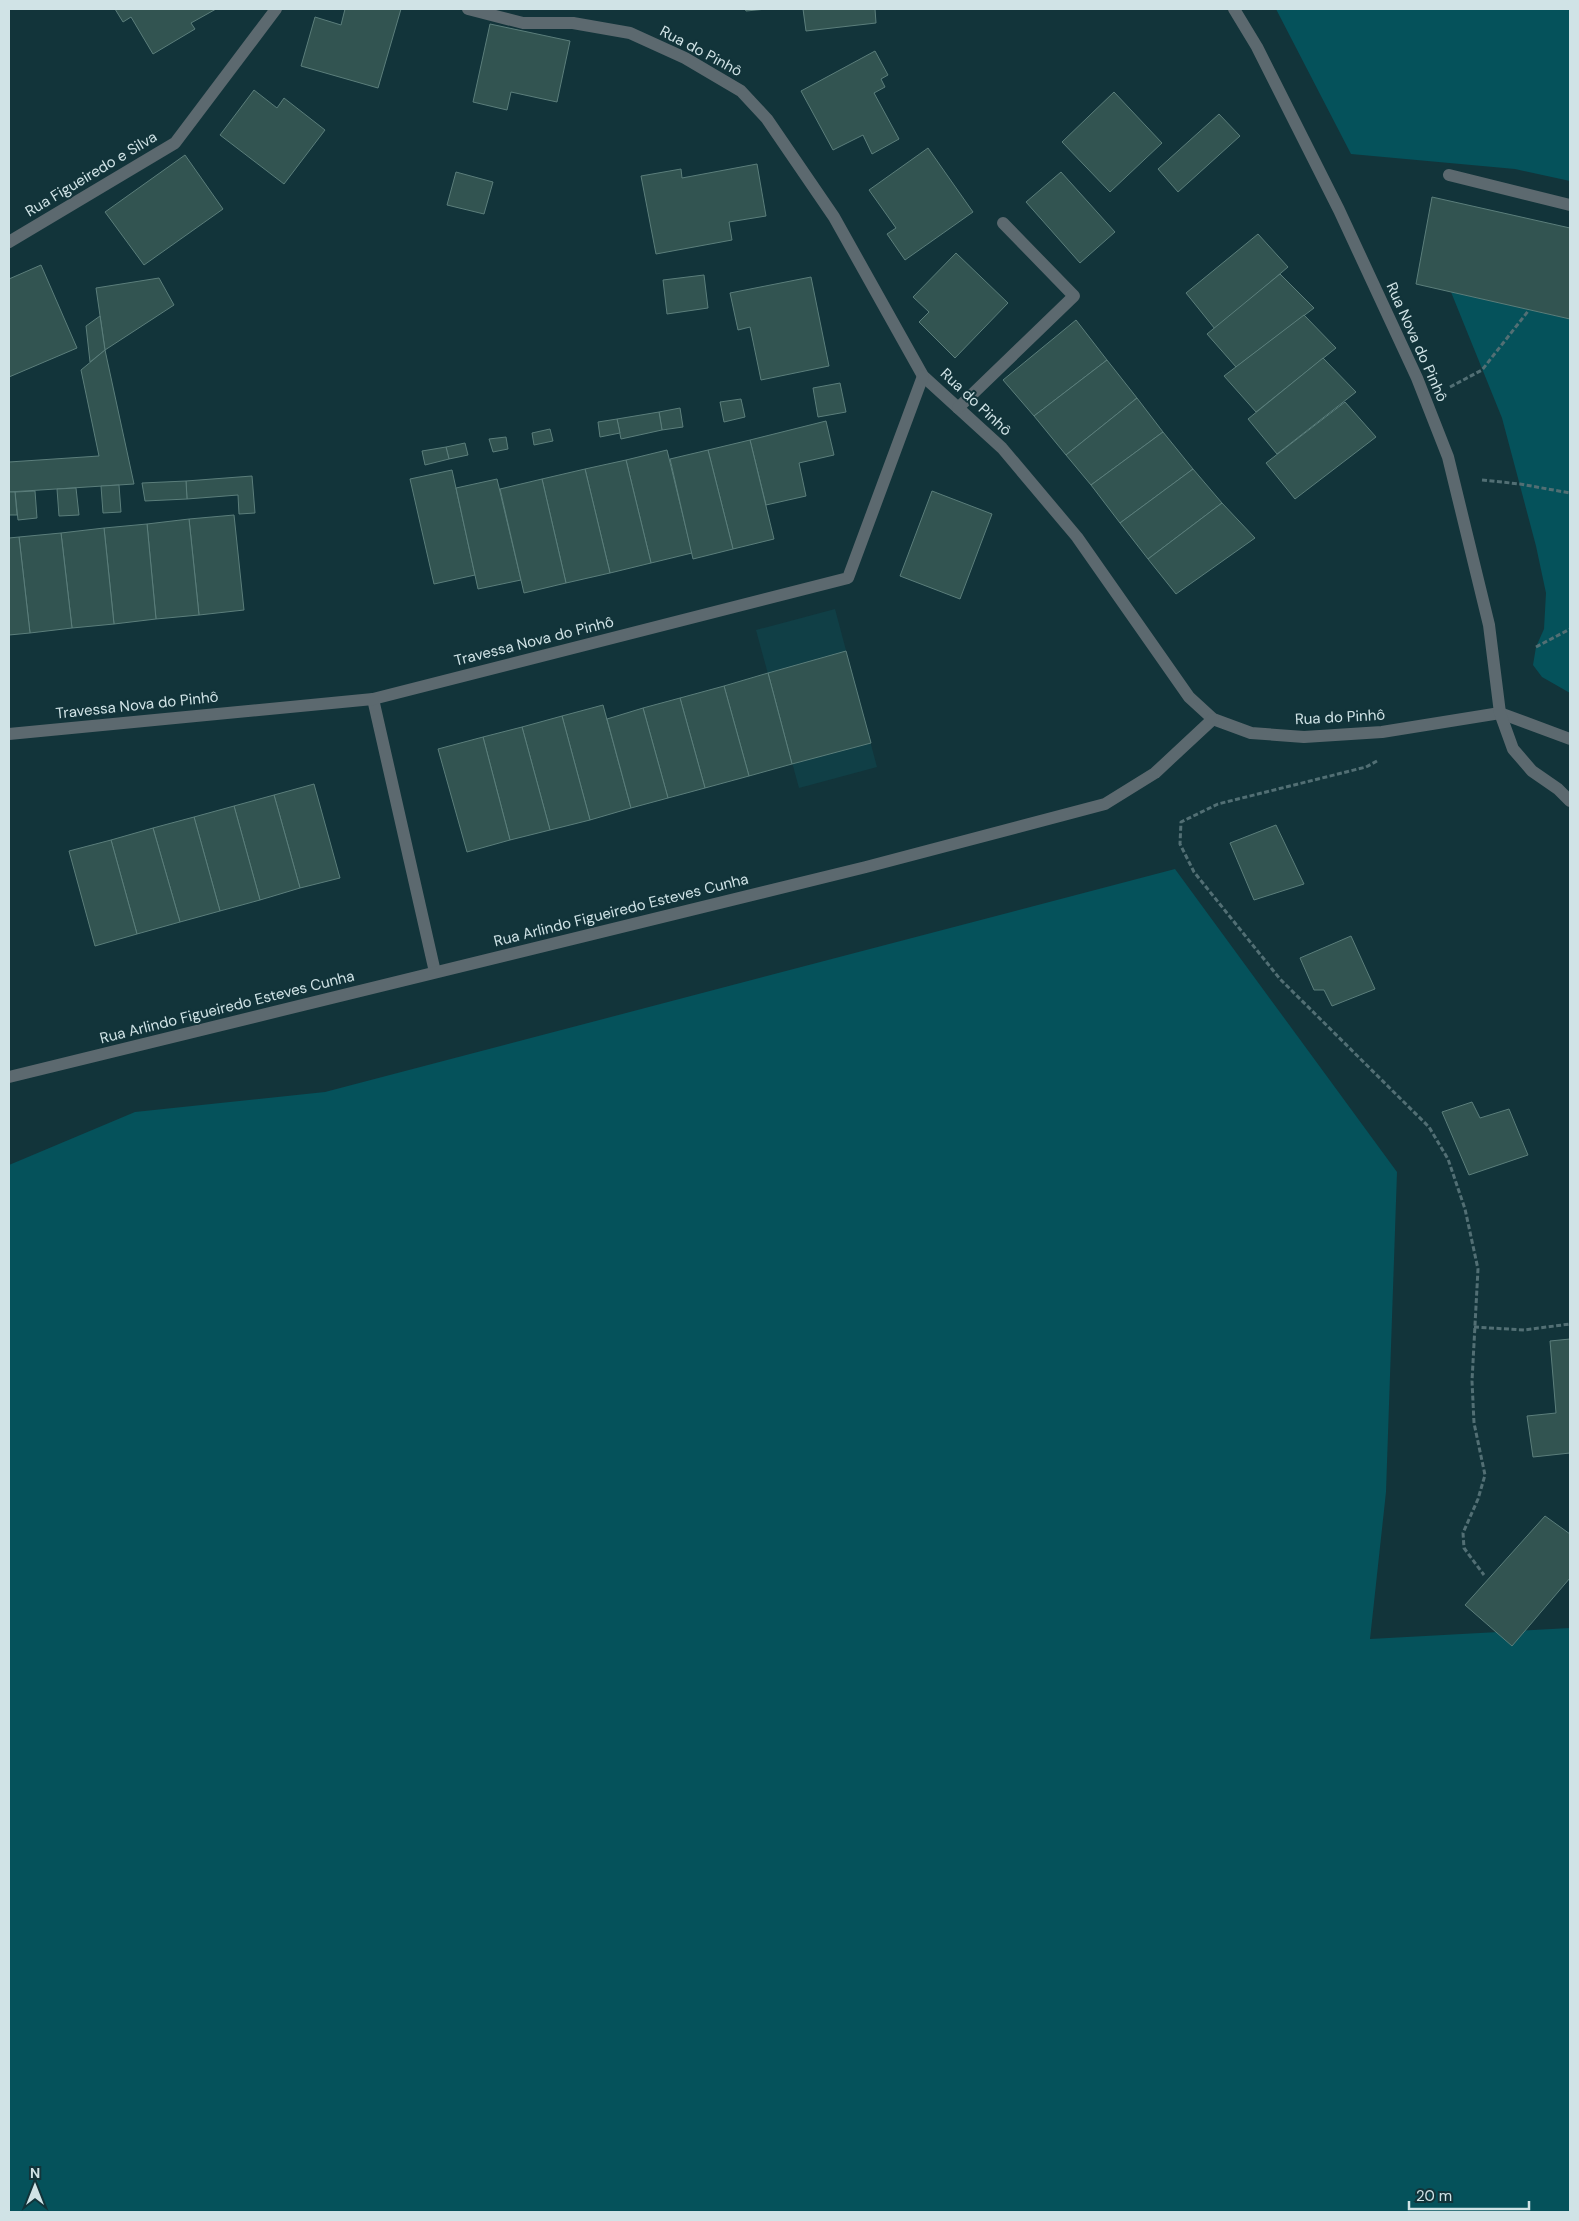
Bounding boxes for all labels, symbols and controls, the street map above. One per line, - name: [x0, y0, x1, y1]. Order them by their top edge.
- street label: Rua do Pinhô: [656, 21, 746, 81]
- street label: Rua Figueiredo e Silva: [21, 127, 161, 221]
- street label: Rua Nova do Pinhô: [1382, 279, 1452, 405]
- street label: Rua do Pinhô: [936, 364, 1016, 440]
- street label: Travessa Nova do Pinhô: [452, 611, 616, 670]
- street label: Travessa Nova do Pinhô: [55, 686, 219, 723]
- street label: Rua do Pinhô: [1294, 705, 1386, 729]
- street label: Rua Arlindo Figueiredo Esteves Cunha: [492, 869, 750, 951]
- street label: Rua Arlindo Figueiredo Esteves Cunha: [98, 966, 356, 1048]
- north arrow: [10, 2161, 60, 2211]
- text: N: [30, 2164, 40, 2182]
- scale bar: [1409, 2178, 1529, 2210]
- text: 20 m: [1416, 2186, 1452, 2206]

